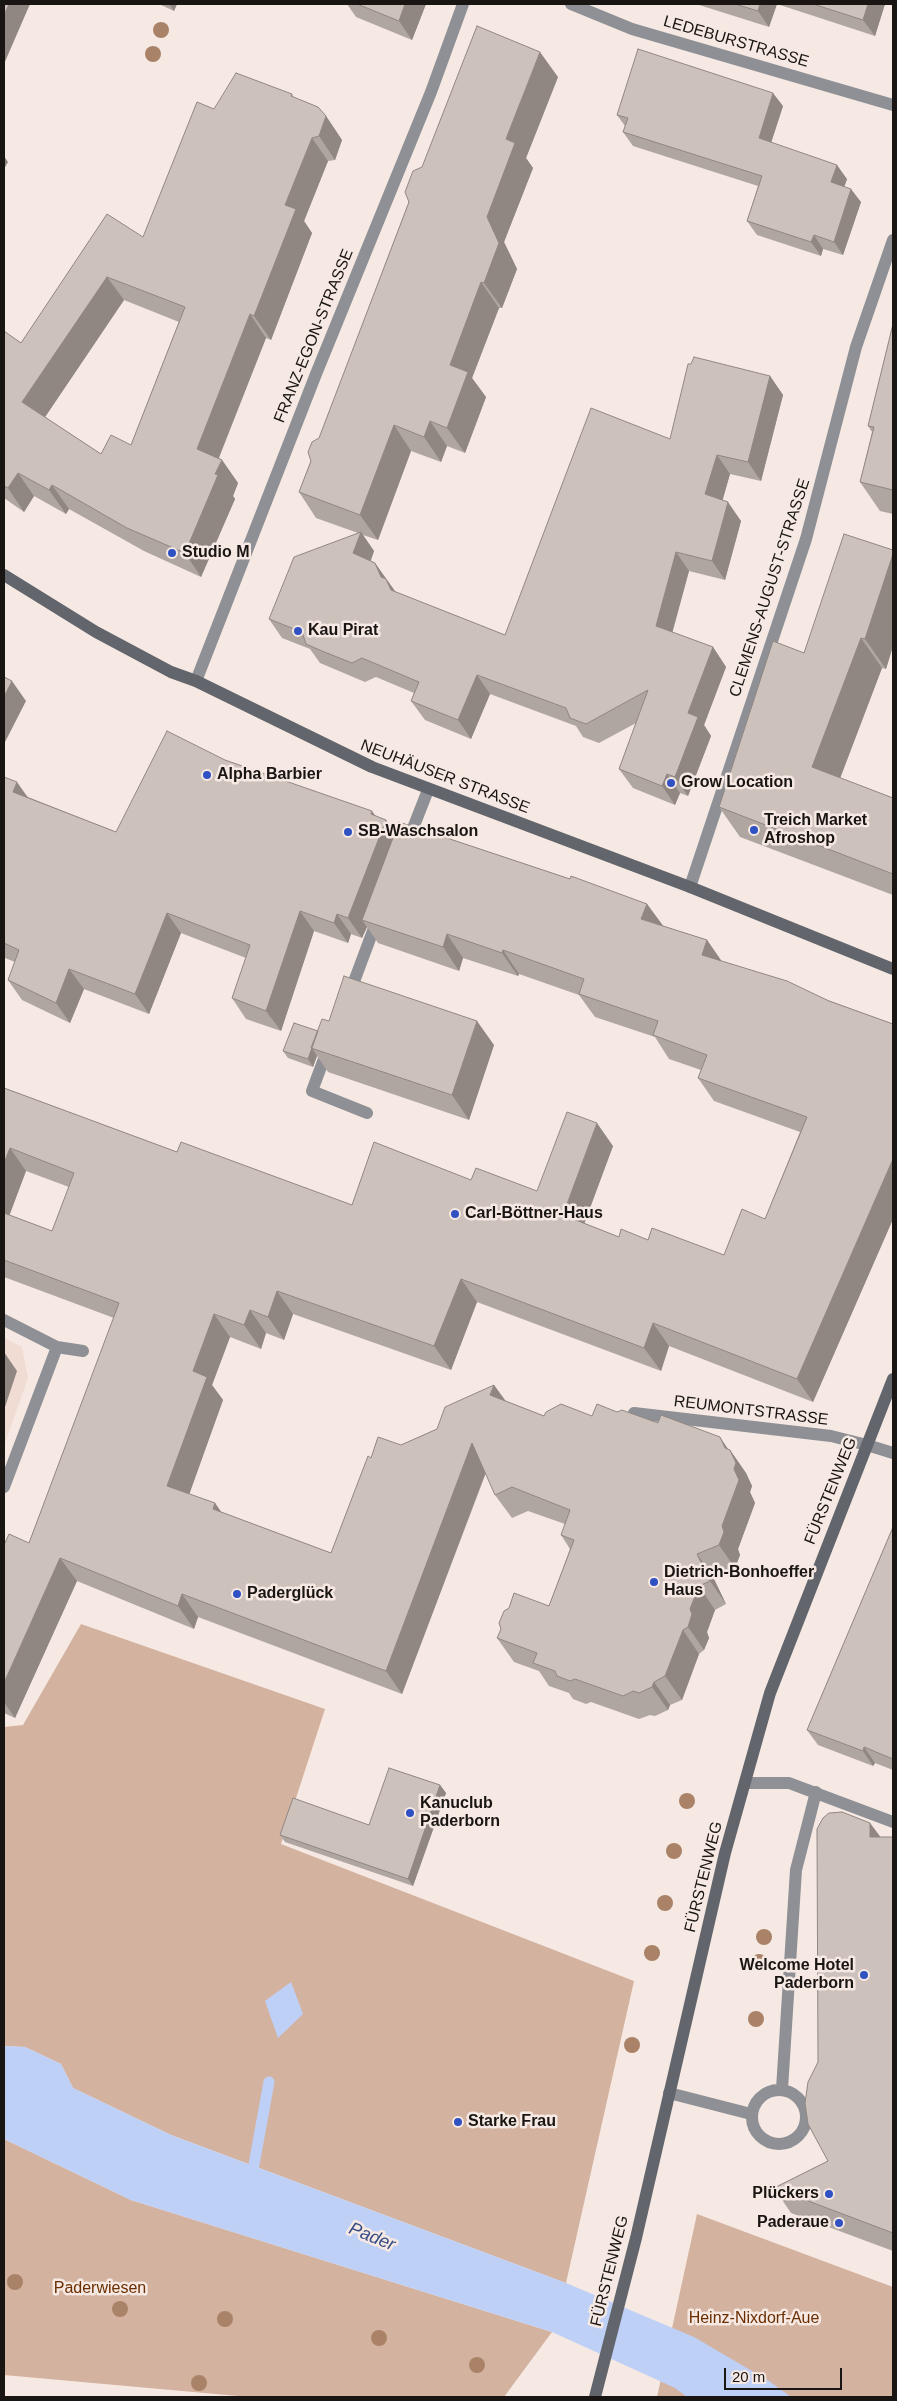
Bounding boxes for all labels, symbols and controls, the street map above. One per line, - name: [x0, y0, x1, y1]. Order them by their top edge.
- street label: LEDEBURSTRASSE: [661, 12, 811, 72]
- street label: FRANZ-EGON-STRASSE: [270, 246, 358, 426]
- street label: CLEMENS-AUGUST-STRASSE: [726, 476, 814, 700]
- place label: Studio M: [182, 543, 250, 563]
- marker: Studio M: [166, 547, 178, 559]
- place label: Kau Pirat: [308, 621, 378, 641]
- marker: Kau Pirat: [292, 625, 304, 637]
- street label: NEUHÄUSER STRASSE: [358, 736, 532, 818]
- place label: Alpha Barbier: [217, 765, 322, 785]
- marker: Alpha Barbier: [201, 769, 213, 781]
- place label: Grow Location: [681, 773, 793, 793]
- marker: Grow Location: [665, 777, 677, 789]
- place label: Treich Market Afroshop: [764, 811, 867, 849]
- place label: SB-Waschsalon: [358, 822, 478, 842]
- marker: Treich Market Afroshop: [748, 824, 760, 836]
- marker: SB-Waschsalon: [342, 826, 354, 838]
- place label: Carl-Böttner-Haus: [465, 1204, 603, 1224]
- marker: Carl-Böttner-Haus: [449, 1208, 461, 1220]
- street label: REUMONTSTRASSE: [673, 1392, 829, 1430]
- street label: FÜRSTENWEG: [801, 1435, 861, 1547]
- place label: Dietrich-Bonhoeffer Haus: [664, 1563, 814, 1601]
- marker: Dietrich-Bonhoeffer Haus: [648, 1576, 660, 1588]
- place label: Paderglück: [247, 1584, 333, 1604]
- marker: Paderglück: [231, 1588, 243, 1600]
- place label: Kanuclub Paderborn: [420, 1794, 500, 1832]
- marker: Kanuclub Paderborn: [404, 1807, 416, 1819]
- street label: FÜRSTENWEG: [681, 1819, 727, 1935]
- place label: Welcome Hotel Paderborn: [740, 1956, 854, 1994]
- marker: Welcome Hotel Paderborn: [858, 1969, 870, 1981]
- place label: Starke Frau: [468, 2112, 556, 2132]
- marker: Starke Frau: [452, 2116, 464, 2128]
- place label: Plückers: [752, 2184, 819, 2204]
- marker: Plückers: [823, 2188, 835, 2200]
- street label: FÜRSTENWEG: [587, 2213, 633, 2329]
- place label: Paderaue: [757, 2213, 829, 2233]
- marker: Paderaue: [833, 2217, 845, 2229]
- water label: Pader: [346, 2218, 398, 2256]
- park label: Paderwiesen: [54, 2279, 146, 2299]
- park label: Heinz-Nixdorf-Aue: [689, 2309, 819, 2329]
- scale bar: [727, 2358, 844, 2390]
- text: 20 m: [732, 2368, 765, 2385]

